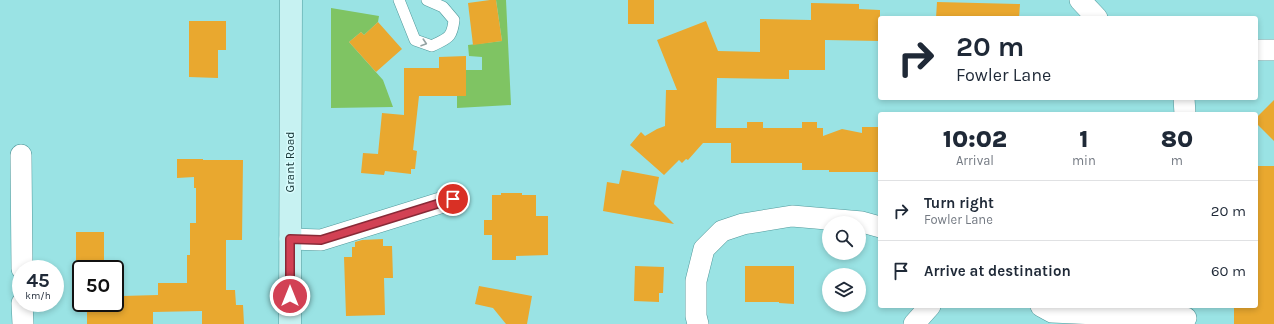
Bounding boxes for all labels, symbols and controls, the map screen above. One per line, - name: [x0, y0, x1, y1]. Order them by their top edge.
- text: 20 m: [956, 30, 1024, 63]
- icon: right: [890, 32, 942, 84]
- one-way arrow: [421, 38, 428, 47]
- text: Fowler Lane: [956, 64, 1051, 86]
- text: 10:02: [943, 125, 1007, 153]
- text: 1: [1079, 125, 1088, 153]
- text: 80: [1161, 125, 1193, 153]
- street label: Grant Road: [283, 132, 297, 192]
- text: Arrival: [956, 153, 994, 168]
- text: min: [1072, 153, 1096, 168]
- text: m: [1171, 153, 1183, 168]
- pin: [436, 182, 470, 216]
- icon: arrive: [442, 188, 464, 210]
- text: Turn right: [924, 194, 994, 212]
- icon: right: [890, 200, 912, 222]
- text: 20 m: [1211, 202, 1246, 220]
- text: Fowler Lane: [924, 212, 993, 227]
- map controls: [822, 216, 866, 312]
- button: search: [822, 216, 866, 260]
- speed limit sign: 50: [72, 260, 124, 312]
- icon: arrive: [890, 260, 912, 282]
- text: Arrive at destination: [924, 262, 1071, 280]
- text: 60 m: [1211, 262, 1246, 280]
- button: layers: [822, 268, 866, 312]
- text: 45: [26, 269, 50, 292]
- position arrow: [269, 275, 311, 317]
- text: km/h: [25, 290, 51, 302]

